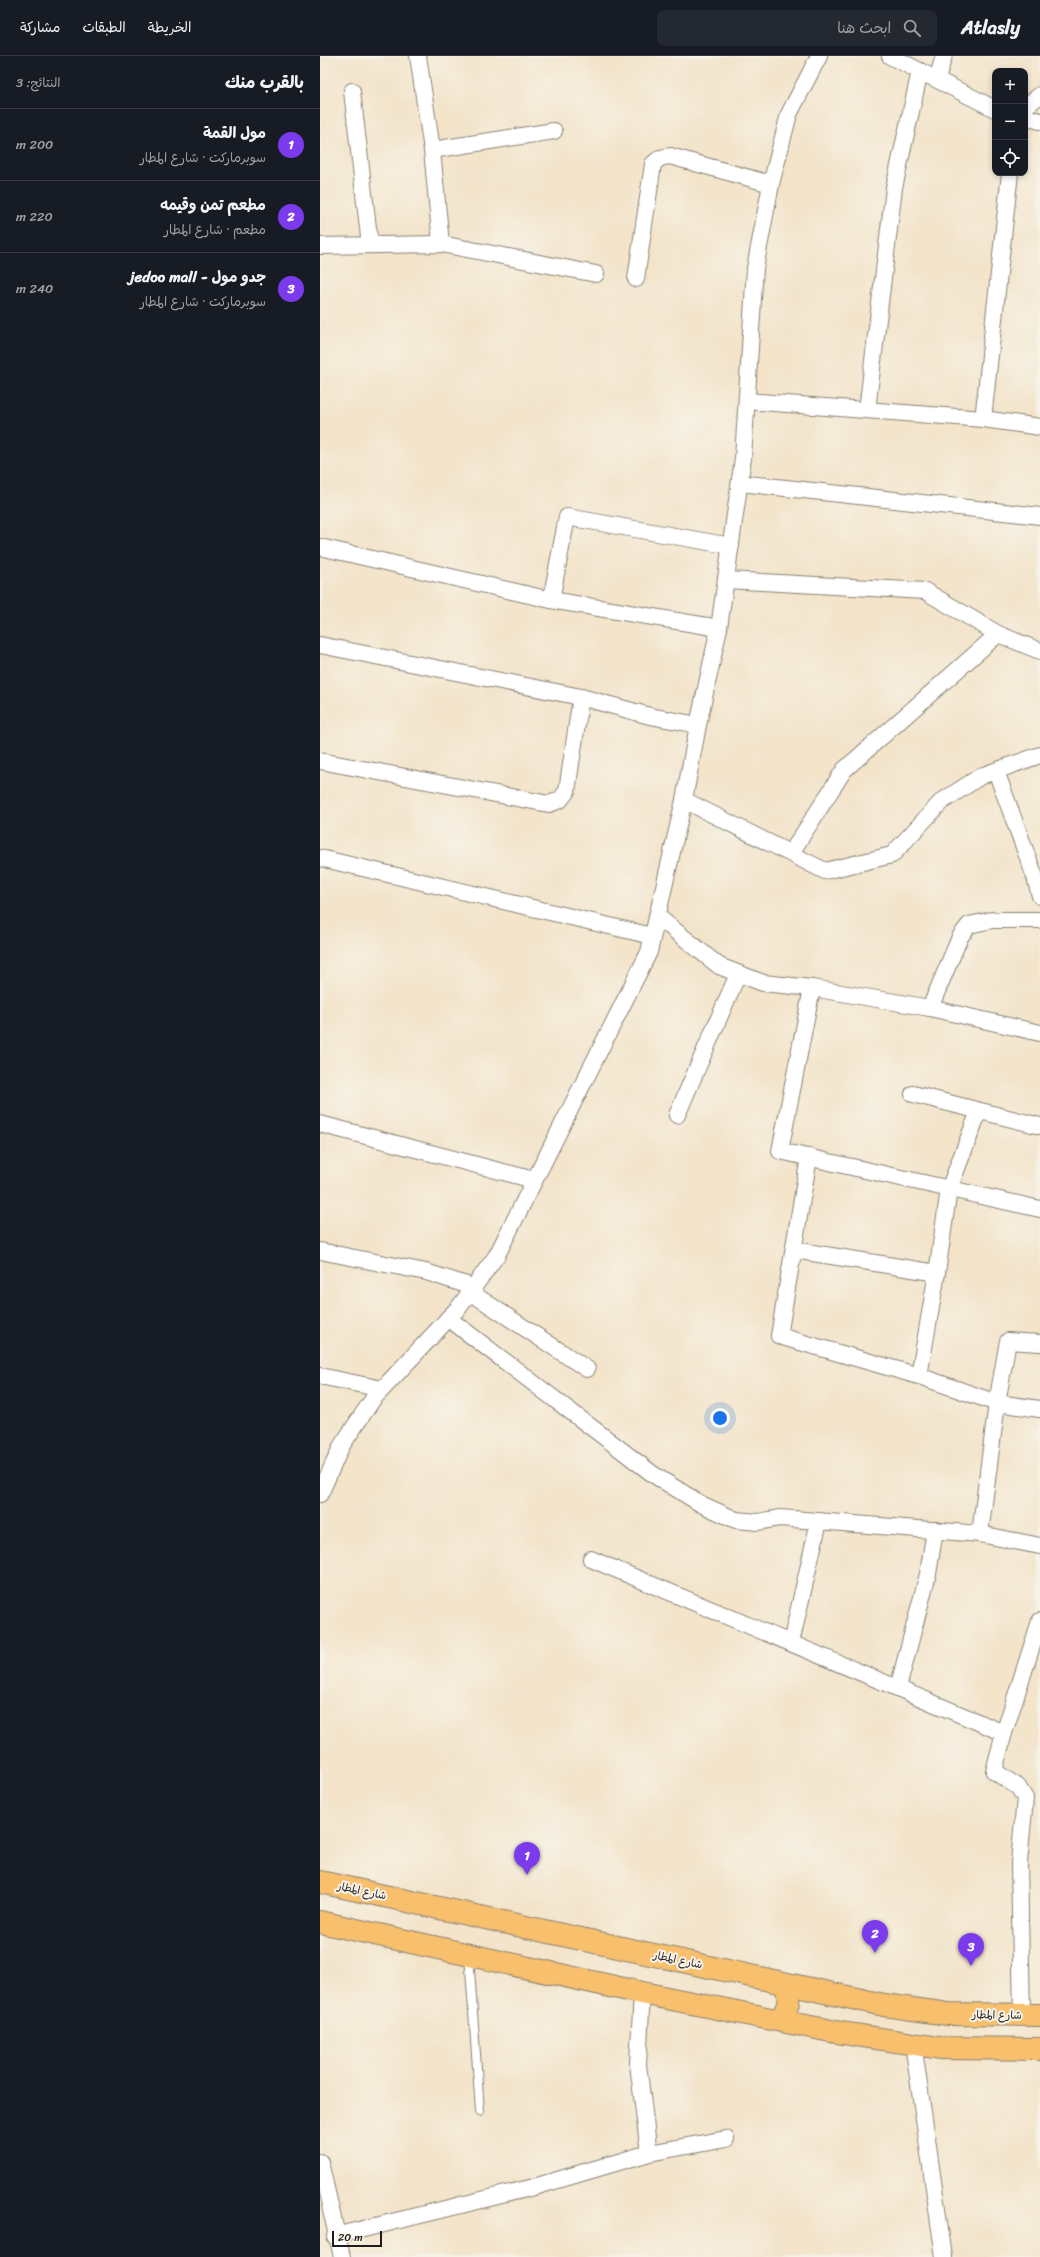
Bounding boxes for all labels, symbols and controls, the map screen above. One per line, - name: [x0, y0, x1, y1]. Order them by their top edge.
- search box: [657, 10, 937, 46]
- text: Atlasly: [961, 11, 1020, 44]
- text: مشاركة: [20, 15, 60, 40]
- text: الطبقات: [82, 15, 126, 40]
- text: الخريطة: [148, 15, 191, 40]
- text: ابحث هنا: [837, 15, 891, 41]
- icon: search: [901, 17, 923, 39]
- text: بالقرب منك: [225, 67, 304, 97]
- map controls: [992, 68, 1028, 176]
- button: +: [992, 68, 1028, 104]
- text: النتائج: 3: [16, 71, 60, 94]
- button: −: [992, 104, 1028, 140]
- text: مول القمة: [203, 120, 266, 146]
- text: 200 m: [16, 133, 53, 156]
- text: 1: [288, 133, 294, 156]
- button: locate: [992, 140, 1028, 176]
- text: سوبرماركت · شارع المطار: [140, 146, 266, 169]
- text: مطعم تمن وقيمه: [160, 192, 266, 218]
- text: 220 m: [16, 205, 53, 228]
- text: 2: [287, 205, 295, 228]
- text: مطعم · شارع المطار: [164, 218, 266, 241]
- text: جدو مول - jedoo mall: [130, 264, 266, 290]
- text: 240 m: [16, 277, 53, 300]
- text: 3: [287, 277, 295, 300]
- text: سوبرماركت · شارع المطار: [140, 290, 266, 313]
- your location: [710, 1408, 730, 1428]
- pin: 1: [514, 1842, 540, 1875]
- street label: شارع المطار: [335, 1876, 388, 1905]
- pin: 2: [862, 1920, 888, 1953]
- pin: 3: [958, 1933, 984, 1966]
- street label: شارع المطار: [651, 1945, 704, 1974]
- street label: شارع المطار: [971, 2005, 1022, 2025]
- text: 20 m: [338, 2228, 363, 2247]
- scale bar: [332, 2229, 382, 2248]

